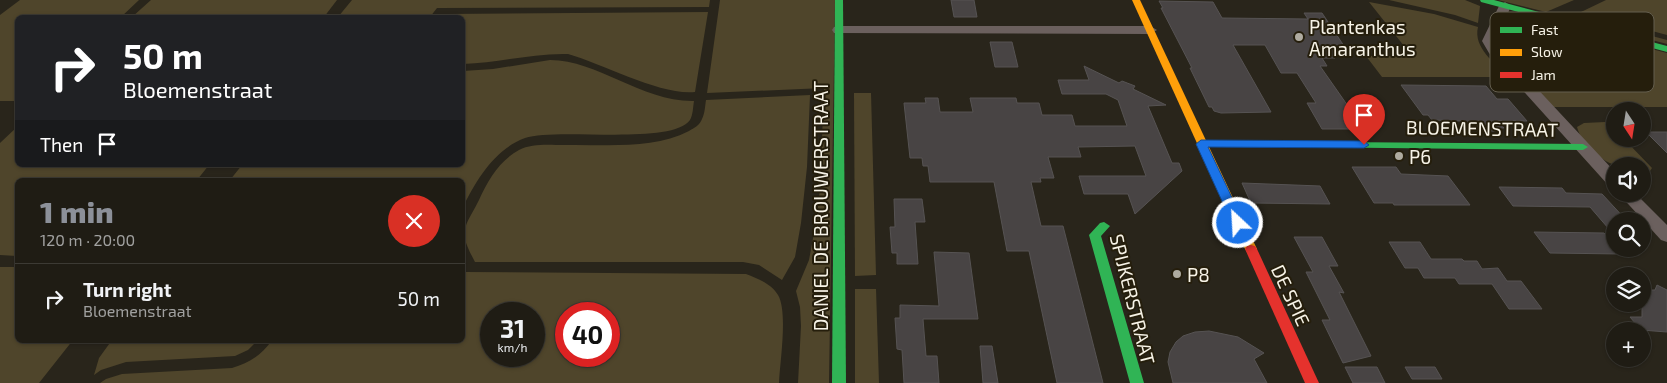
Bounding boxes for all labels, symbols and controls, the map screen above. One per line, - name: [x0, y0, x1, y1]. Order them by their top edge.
- legend: [1490, 12, 1654, 92]
- place label: Plantenkas Amaranthus: [1309, 15, 1416, 60]
- text: Fast: [1531, 21, 1558, 38]
- marker: Plantenkas Amaranthus: [1293, 31, 1305, 43]
- text: 50 m: [123, 34, 203, 76]
- icon: right: [40, 35, 105, 100]
- text: Slow: [1531, 43, 1563, 60]
- text: Jam: [1531, 66, 1556, 83]
- text: Bloemenstraat: [123, 76, 272, 102]
- street label: DANIEL DE BROUWERSTRAAT: [809, 81, 832, 331]
- pin: [1343, 94, 1385, 145]
- icon: arrive: [1350, 101, 1378, 129]
- north arrow: [1606, 102, 1651, 148]
- map controls: [1606, 102, 1651, 367]
- street label: BLOEMENSTRAAT: [1406, 115, 1558, 141]
- icon: arrive: [93, 130, 121, 158]
- text: Then: [40, 133, 83, 156]
- place label: P6: [1409, 145, 1431, 168]
- marker: P6: [1393, 150, 1405, 162]
- button: sound: [1606, 157, 1651, 202]
- text: 1 min: [40, 193, 114, 229]
- button: close: [388, 195, 440, 247]
- position arrow: [1211, 196, 1263, 248]
- button: search: [1606, 212, 1651, 257]
- text: 120 m · 20:00: [40, 230, 135, 249]
- street label: SPIJKERSTRAAT: [1106, 231, 1160, 367]
- street label: DE SPIE: [1267, 261, 1315, 329]
- place label: P8: [1187, 263, 1210, 286]
- button: layers: [1606, 267, 1651, 312]
- marker: P8: [1171, 268, 1183, 280]
- text: Turn right: [83, 278, 171, 301]
- icon: right: [40, 285, 68, 313]
- text: 50 m: [397, 287, 440, 310]
- text: Bloemenstraat: [83, 301, 192, 320]
- speed limit sign: 40: [555, 302, 620, 367]
- text: 31: [500, 313, 525, 343]
- button: +: [1606, 322, 1651, 367]
- text: km/h: [498, 340, 527, 354]

